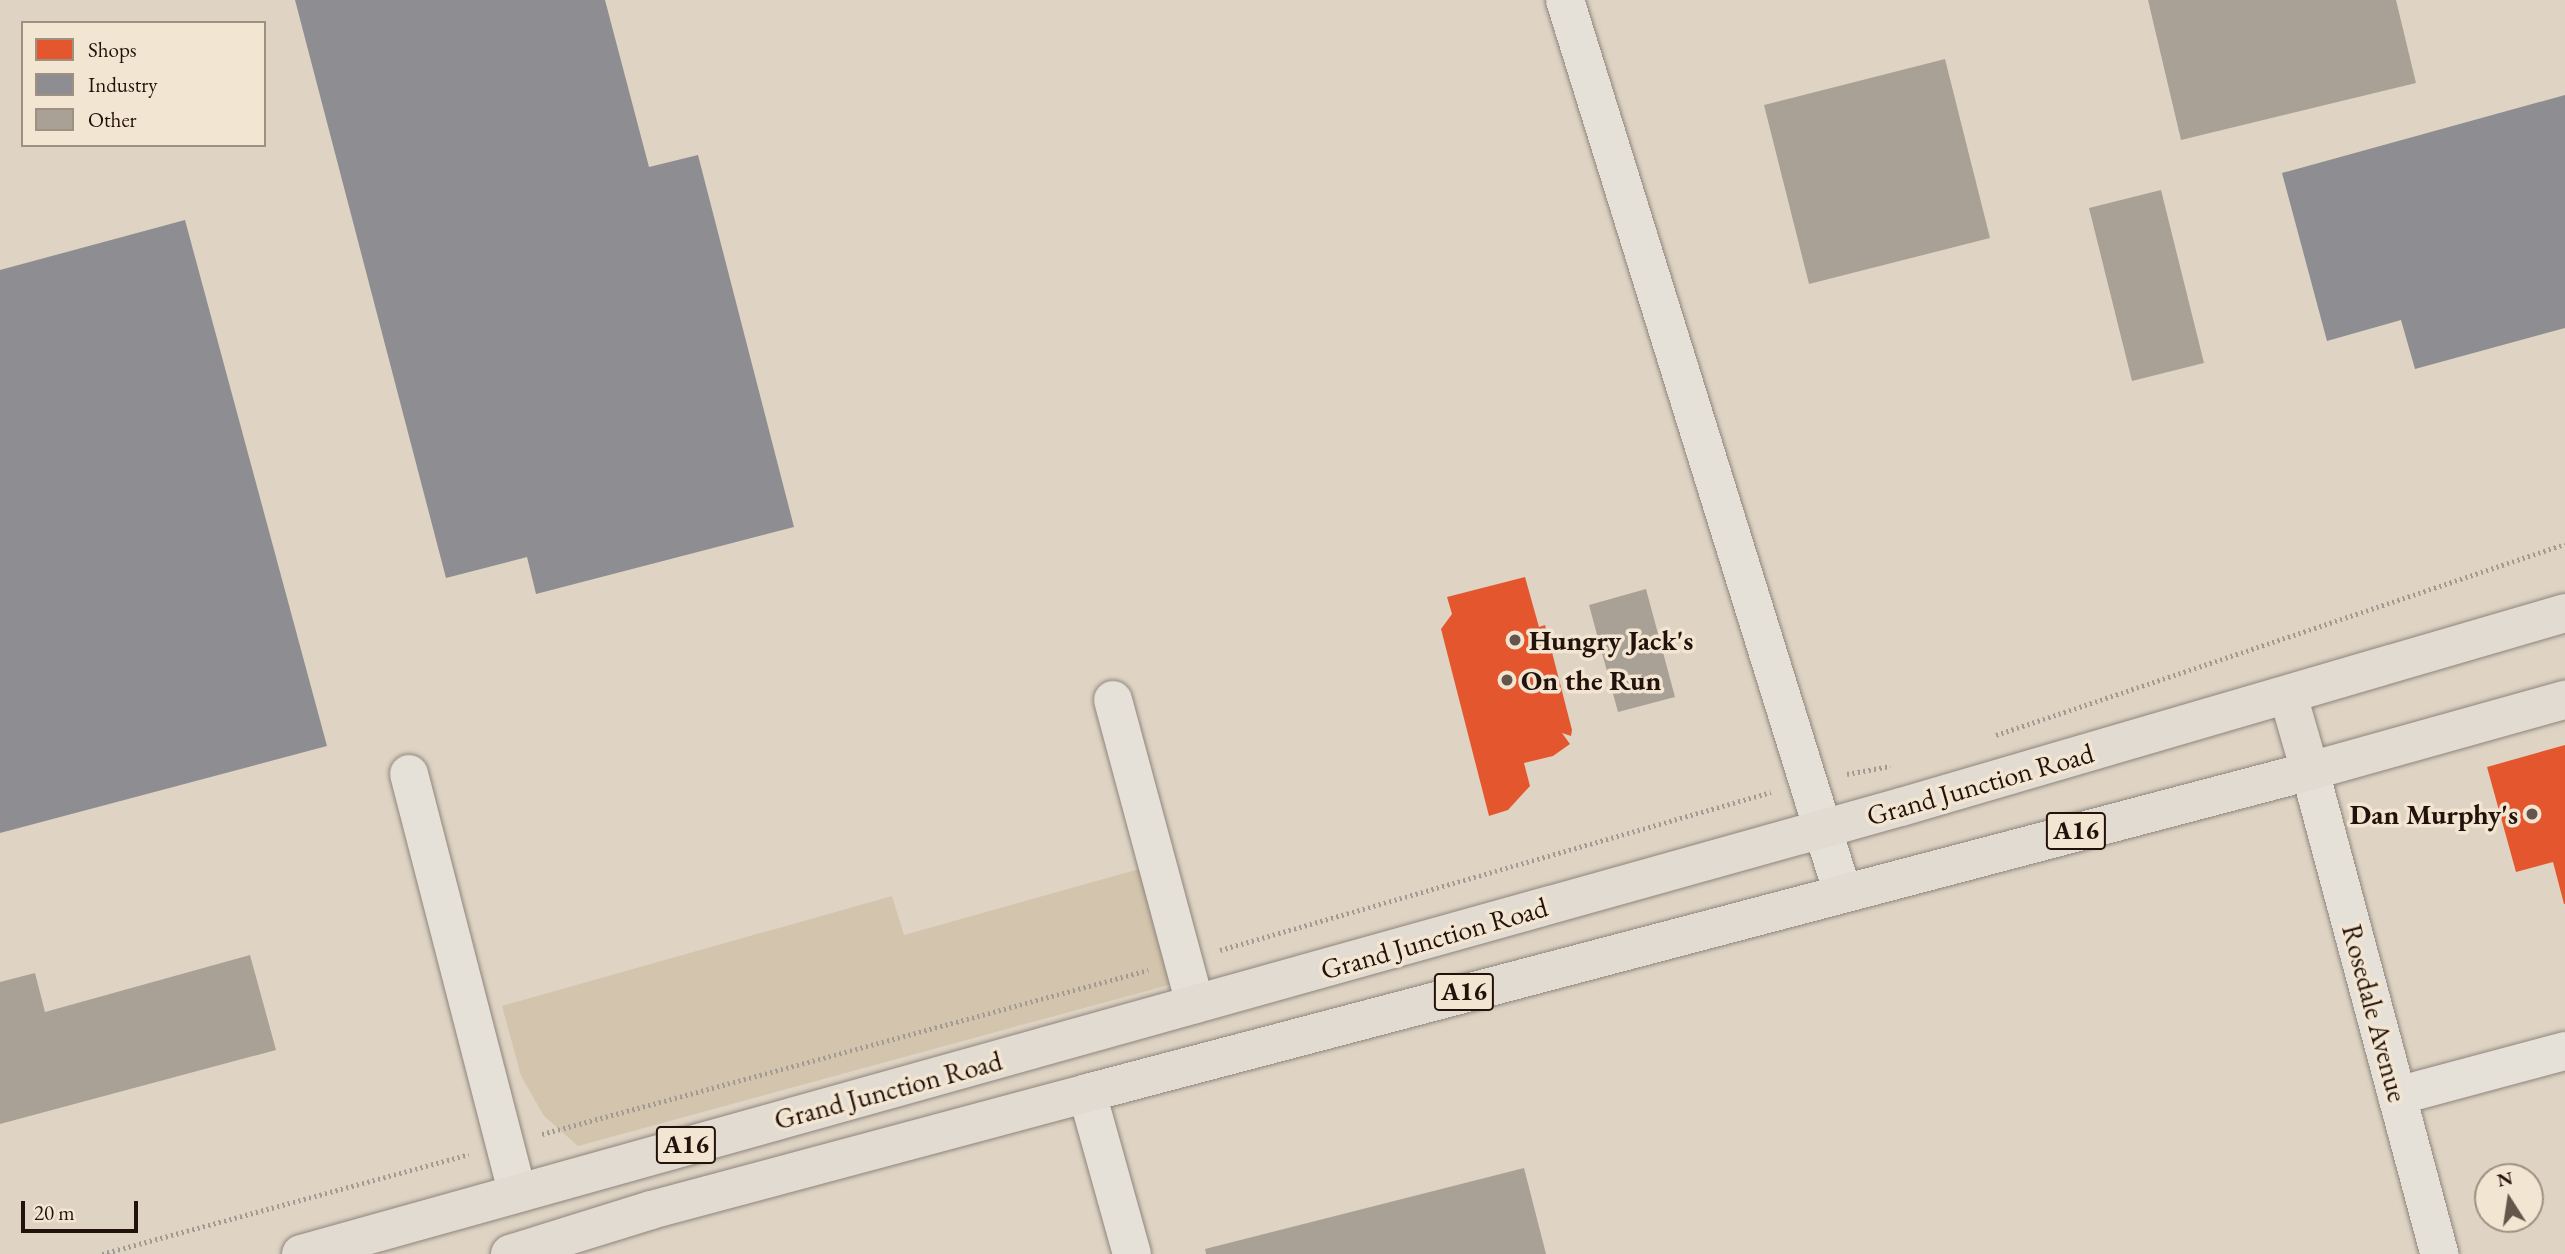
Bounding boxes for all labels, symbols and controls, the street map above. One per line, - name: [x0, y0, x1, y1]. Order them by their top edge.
- legend: [21, 21, 266, 147]
- text: Shops: [88, 36, 137, 63]
- text: Industry: [88, 71, 158, 98]
- text: Other: [88, 106, 137, 133]
- place label: Hungry Jack's: [1529, 623, 1693, 657]
- marker: Hungry Jack's: [1507, 632, 1523, 648]
- place label: On the Run: [1521, 663, 1661, 697]
- marker: On the Run: [1499, 672, 1515, 688]
- street label: Grand Junction Road: [1863, 736, 2097, 832]
- place label: Dan Murphy's: [2350, 797, 2518, 831]
- marker: Dan Murphy's: [2524, 806, 2540, 822]
- road number: A16: [2044, 808, 2108, 853]
- street label: Grand Junction Road: [1317, 890, 1551, 986]
- street label: Rosedale Avenue: [2335, 921, 2415, 1105]
- road number: A16: [1432, 970, 1496, 1015]
- street label: Grand Junction Road: [770, 1043, 1006, 1137]
- road number: A16: [654, 1122, 718, 1168]
- north arrow: [2474, 1163, 2544, 1233]
- text: N: [2495, 1165, 2515, 1193]
- scale bar: [24, 1188, 142, 1232]
- text: 20 m: [34, 1199, 75, 1226]

